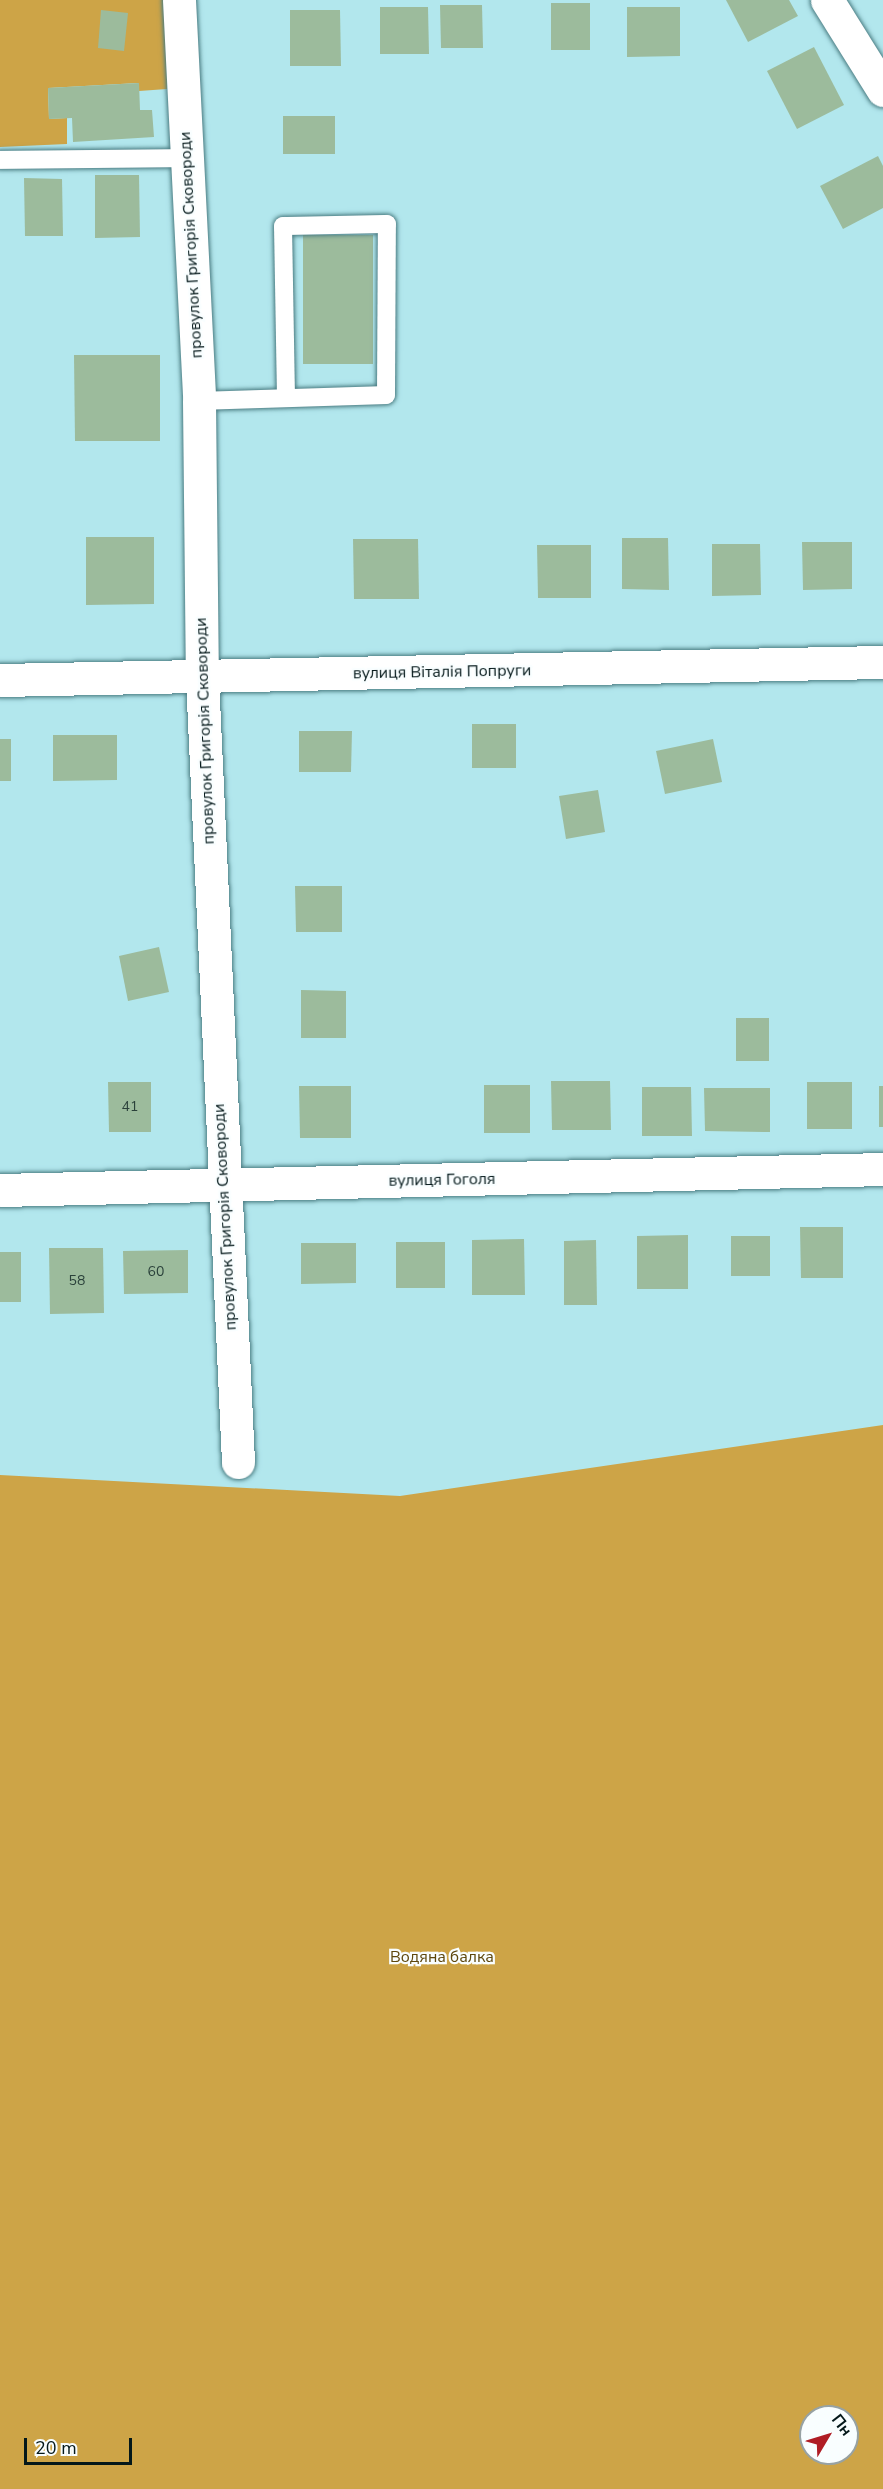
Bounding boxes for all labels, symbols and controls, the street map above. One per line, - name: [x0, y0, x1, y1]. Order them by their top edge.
- street label: провулок Григорія Сковороди: [175, 131, 207, 359]
- street label: провулок Григорія Сковороди: [191, 617, 219, 845]
- street label: вулиця Віталія Попруги: [353, 661, 531, 683]
- house number: 41: [122, 1099, 138, 1115]
- street label: провулок Григорія Сковороди: [209, 1103, 241, 1331]
- street label: вулиця Гоголя: [388, 1169, 496, 1191]
- house number: 60: [148, 1264, 164, 1280]
- house number: 58: [69, 1273, 85, 1289]
- park label: Водяна балка: [390, 1947, 494, 1967]
- north arrow: [799, 2405, 859, 2465]
- text: Пн: [826, 2410, 857, 2441]
- scale bar: [27, 2426, 135, 2464]
- text: 20 m: [35, 2436, 77, 2460]

